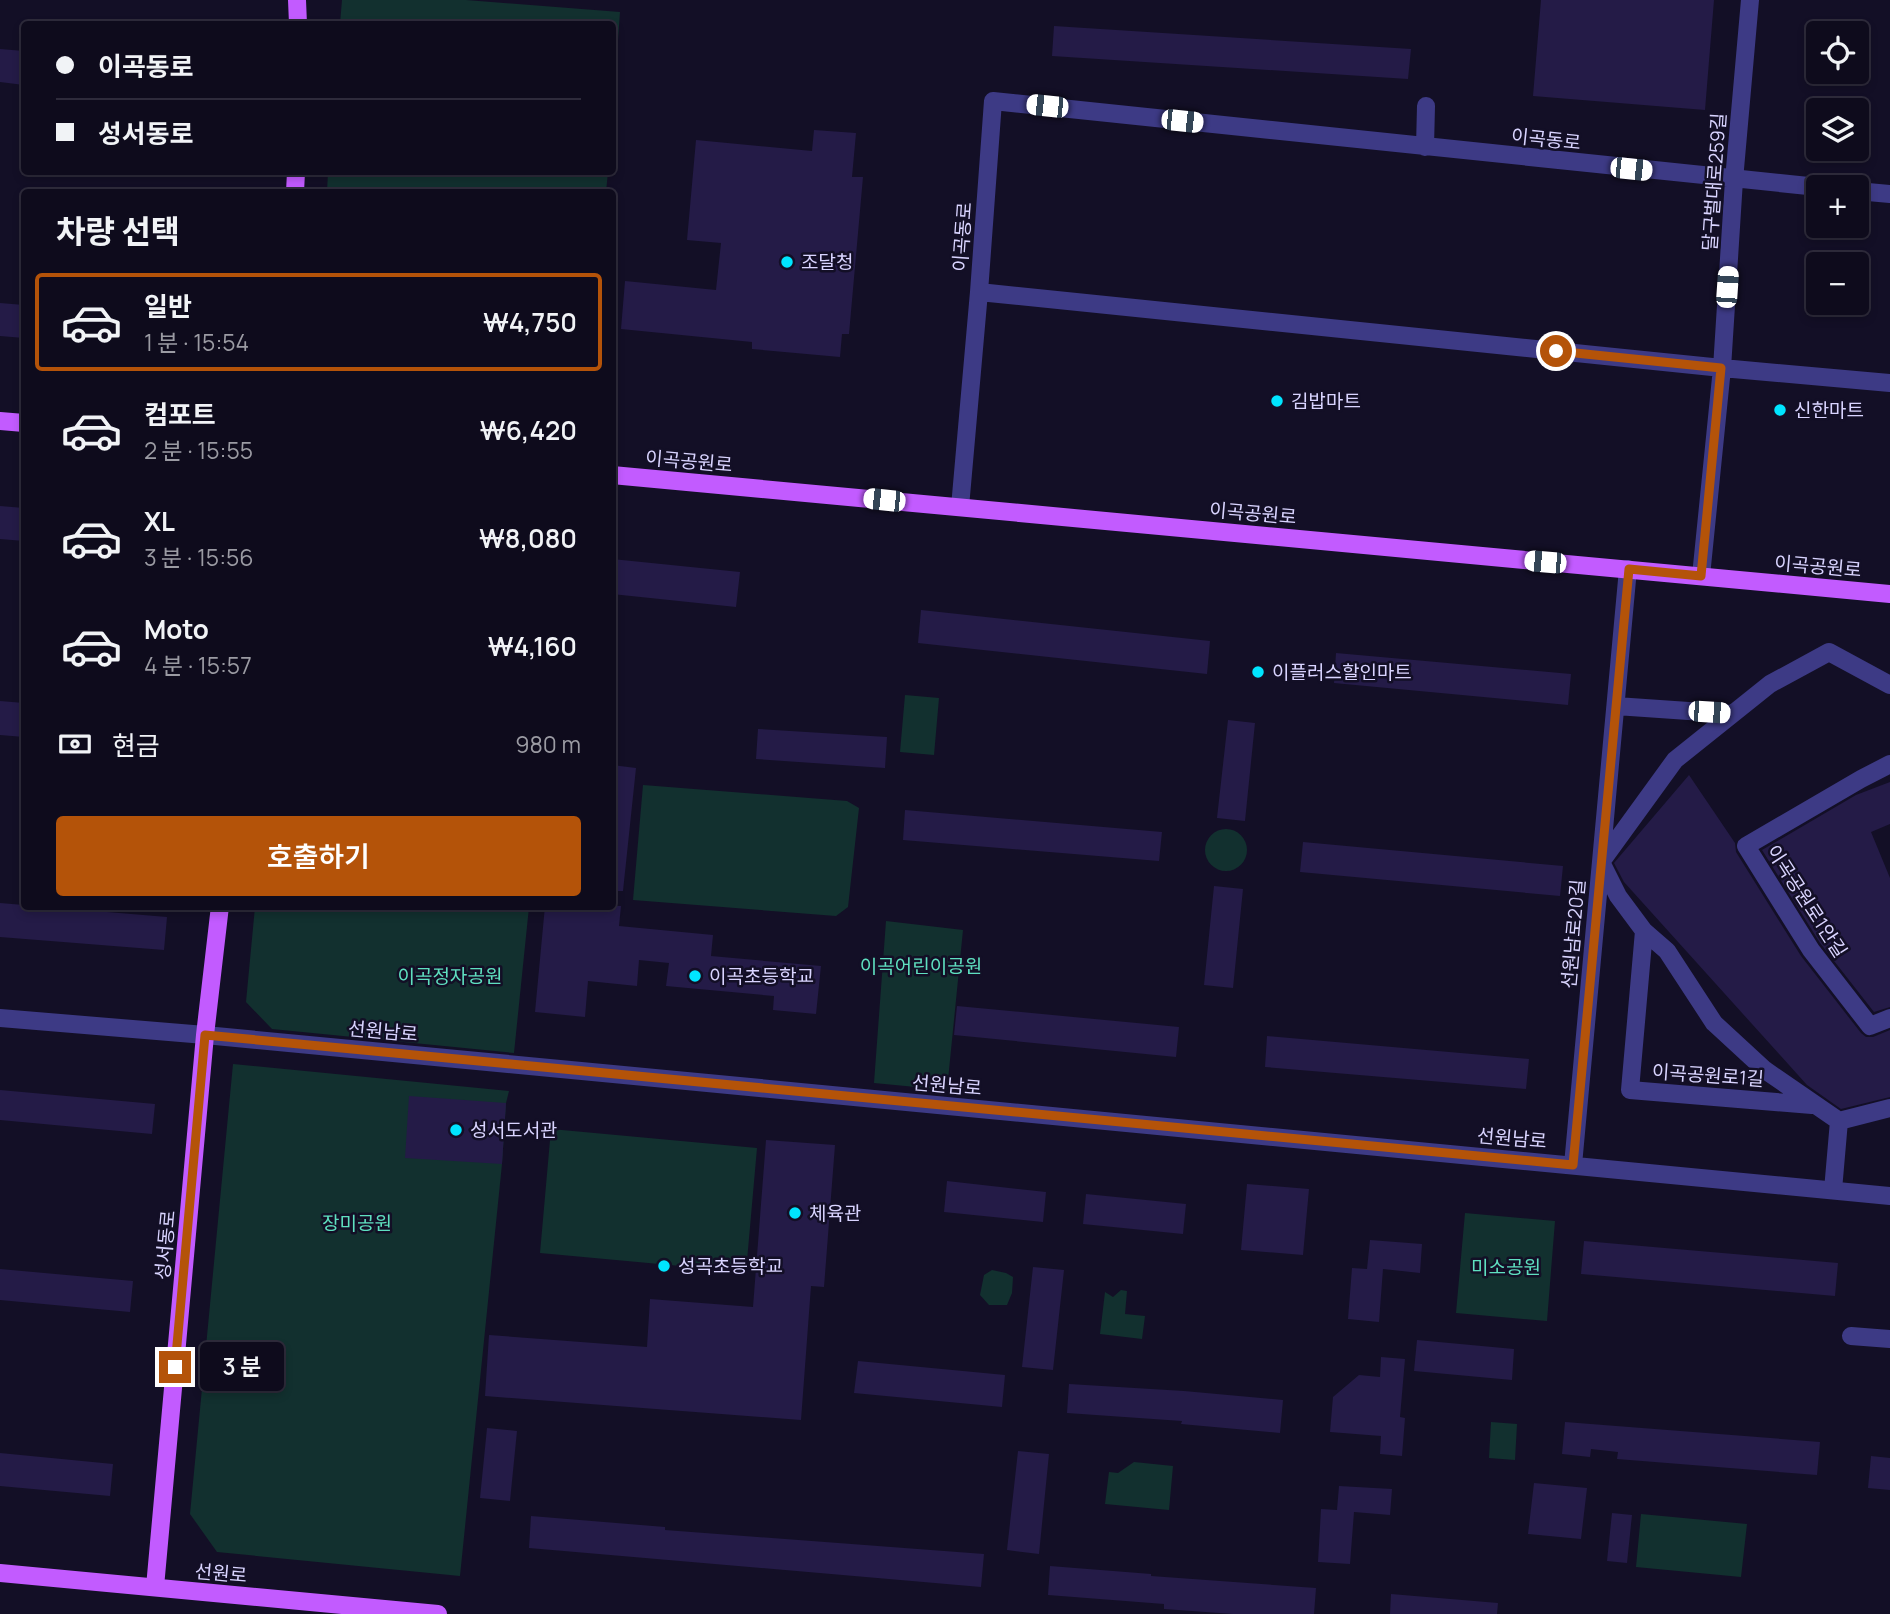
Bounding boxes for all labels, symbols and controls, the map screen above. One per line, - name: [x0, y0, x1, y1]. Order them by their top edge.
- map controls: [1806, 21, 1869, 315]
- button: locate: [1806, 21, 1869, 84]
- text: 이곡동로: [98, 48, 194, 84]
- car: [1026, 93, 1069, 119]
- button: layers: [1806, 98, 1869, 161]
- car: [1161, 108, 1204, 134]
- street label: 달구벌대로259길: [1696, 112, 1732, 252]
- text: 성서동로: [98, 115, 194, 151]
- street label: 이곡동로: [1510, 122, 1582, 156]
- car: [1610, 156, 1653, 182]
- button: +: [1806, 175, 1869, 238]
- street label: 이곡동로: [947, 201, 977, 273]
- text: 차량 선택: [56, 209, 180, 253]
- place label: 조달청: [801, 249, 853, 275]
- button: −: [1806, 252, 1869, 315]
- marker: 조달청: [779, 254, 795, 270]
- car: [1716, 265, 1739, 309]
- text: 일반: [144, 288, 192, 324]
- icon: car: [60, 291, 123, 354]
- text: ₩4,750: [483, 304, 577, 340]
- text: 1 분 · 15:54: [144, 326, 249, 358]
- route start: [1540, 335, 1572, 367]
- place label: 김밥마트: [1291, 388, 1361, 414]
- marker: 김밥마트: [1269, 393, 1285, 409]
- text: 컴포트: [144, 396, 216, 432]
- place label: 신한마트: [1794, 397, 1864, 423]
- icon: car: [60, 399, 123, 462]
- marker: 신한마트: [1772, 402, 1788, 418]
- text: ₩6,420: [480, 412, 577, 448]
- text: 2 분 · 15:55: [144, 434, 253, 466]
- street label: 이곡공원로: [644, 444, 734, 478]
- car: [863, 487, 906, 513]
- street label: 이곡공원로: [1208, 496, 1298, 530]
- text: XL: [144, 503, 175, 539]
- icon: car: [60, 507, 123, 570]
- text: ₩8,080: [479, 520, 577, 556]
- text: 3 분 · 15:56: [144, 541, 254, 573]
- street label: 이곡공원로: [1773, 549, 1863, 583]
- car: [1524, 550, 1567, 574]
- text: Moto: [144, 611, 209, 647]
- icon: car: [60, 615, 123, 678]
- text: ₩4,160: [488, 628, 577, 664]
- text: 4 분 · 15:57: [144, 649, 252, 681]
- place label: 이플러스할인마트: [1272, 659, 1412, 685]
- marker: 이플러스할인마트: [1250, 664, 1266, 680]
- car: [1688, 700, 1731, 724]
- icon: cash: [56, 725, 94, 763]
- text: 현금: [112, 727, 160, 763]
- text: 980 m: [515, 728, 581, 760]
- button: 호출하기: [56, 816, 581, 896]
- street label: 이곡공원로1안길: [1761, 839, 1853, 963]
- street label: 선원남로20길: [1555, 878, 1591, 990]
- park label: 이곡어린이공원: [860, 953, 982, 979]
- park label: 이곡정자공원: [398, 963, 502, 989]
- place label: 이곡초등학교: [709, 963, 814, 989]
- marker: 이곡초등학교: [687, 968, 703, 984]
- street label: 선원남로: [347, 1015, 419, 1047]
- street label: 이곡공원로1길: [1651, 1058, 1765, 1092]
- street label: 선원남로: [911, 1069, 983, 1101]
- place label: 성서도서관: [470, 1117, 557, 1143]
- marker: 성서도서관: [448, 1122, 464, 1138]
- street label: 선원남로: [1476, 1122, 1548, 1154]
- place label: 체육관: [809, 1200, 861, 1226]
- marker: 체육관: [787, 1205, 803, 1221]
- street label: 성서동로: [149, 1209, 181, 1281]
- park label: 장미공원: [322, 1210, 392, 1236]
- place label: 성곡초등학교: [678, 1253, 783, 1279]
- park label: 미소공원: [1471, 1254, 1541, 1280]
- marker: 성곡초등학교: [656, 1258, 672, 1274]
- callout: 3 분: [200, 1342, 284, 1392]
- text: 3 분: [223, 1350, 261, 1382]
- route end: [159, 1351, 191, 1383]
- street label: 선원로: [194, 1558, 248, 1588]

